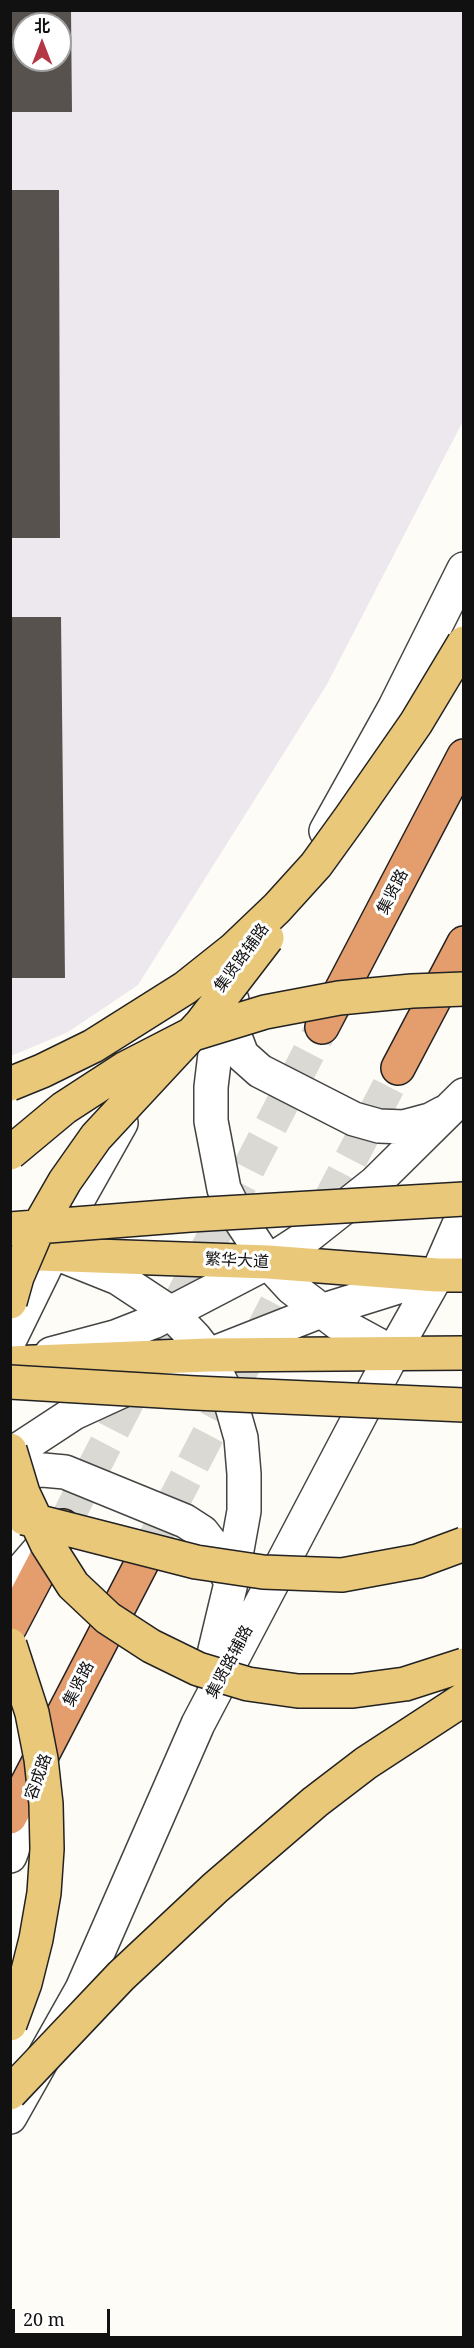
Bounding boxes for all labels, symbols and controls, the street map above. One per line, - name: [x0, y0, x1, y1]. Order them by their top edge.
- north arrow: [12, 12, 72, 72]
- text: 北: [34, 15, 50, 37]
- street label: 集贤路: [374, 866, 412, 918]
- street label: 集贤路辅路: [211, 920, 273, 996]
- street label: 繁华大道: [205, 1250, 269, 1272]
- street label: 集贤路辅路: [203, 1622, 257, 1702]
- street label: 集贤路: [60, 1658, 98, 1710]
- street label: 容成路: [22, 1751, 56, 1803]
- scale bar: [15, 2297, 112, 2335]
- text: 20 m: [23, 2307, 65, 2331]

